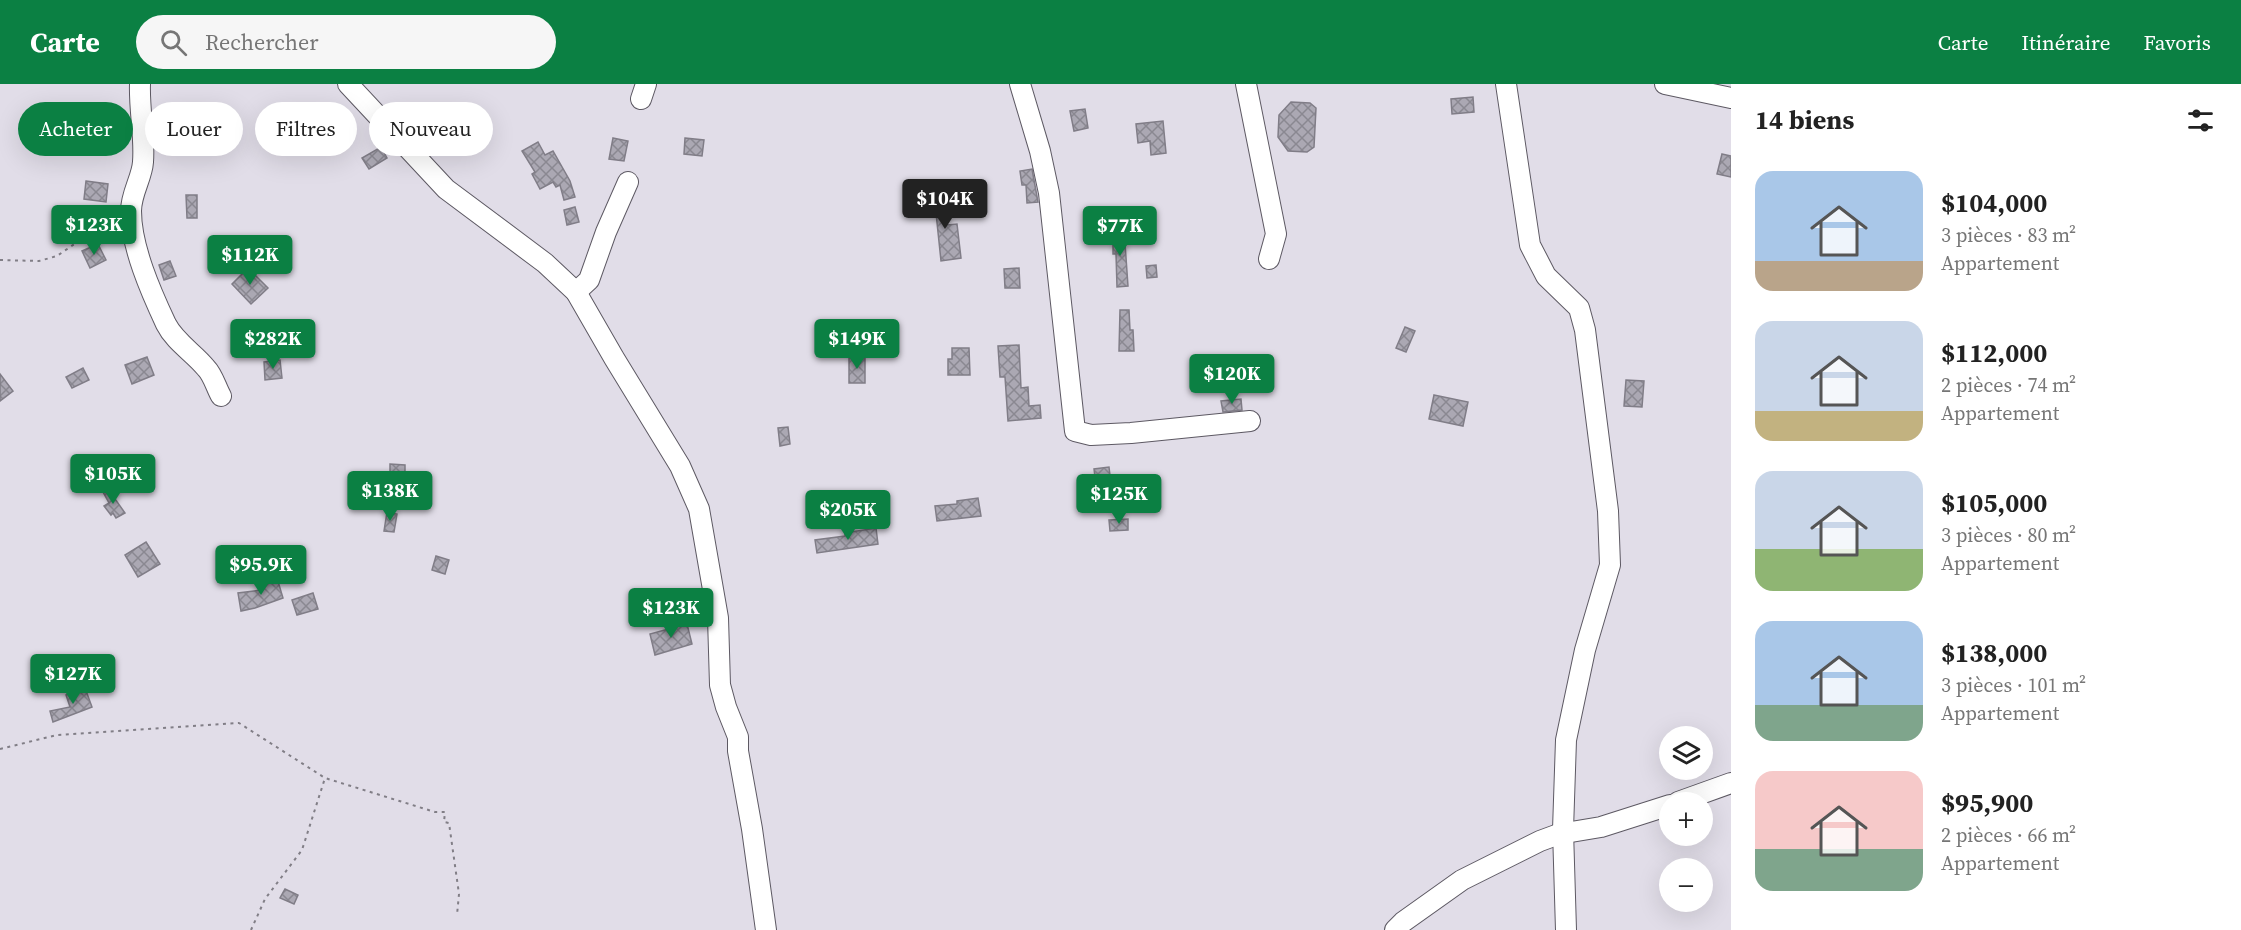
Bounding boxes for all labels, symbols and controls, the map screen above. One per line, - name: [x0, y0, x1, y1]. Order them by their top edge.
- search box: [136, 15, 556, 69]
- text: Carte: [30, 23, 100, 61]
- icon: search: [157, 26, 190, 59]
- text: Rechercher: [205, 27, 319, 57]
- text: Carte: [1938, 28, 1988, 57]
- text: Itinéraire: [2021, 28, 2110, 57]
- text: Favoris: [2143, 28, 2211, 57]
- chip: Acheter: [18, 102, 133, 156]
- chip: Louer: [145, 102, 243, 156]
- chip: Filtres: [255, 102, 357, 156]
- chip: Nouveau: [369, 102, 493, 156]
- text: 14 biens: [1755, 102, 1854, 138]
- icon: filters: [2184, 104, 2217, 137]
- pin: $104K: [903, 179, 987, 230]
- text: $104K: [916, 184, 974, 212]
- text: $104,000: [1941, 185, 2047, 221]
- icon: home: [1803, 195, 1875, 267]
- pin: $123K: [52, 205, 136, 256]
- pin: $77K: [1084, 206, 1156, 257]
- text: $123K: [65, 210, 123, 238]
- text: $77K: [1097, 211, 1143, 239]
- text: 3 pièces · 83 m²: [1941, 221, 2076, 249]
- pin: $112K: [208, 235, 292, 286]
- text: $112K: [221, 240, 279, 268]
- text: Appartement: [1941, 249, 2059, 277]
- pin: $282K: [231, 319, 315, 370]
- pin: $149K: [815, 319, 899, 370]
- text: $282K: [244, 324, 302, 352]
- text: $149K: [828, 324, 886, 352]
- text: $112,000: [1941, 335, 2047, 371]
- icon: home: [1803, 345, 1875, 417]
- pin: $120K: [1190, 354, 1274, 405]
- text: $120K: [1203, 359, 1261, 387]
- text: 2 pièces · 74 m²: [1941, 371, 2076, 399]
- text: Appartement: [1941, 399, 2059, 427]
- pin: $105K: [71, 454, 155, 505]
- text: $105K: [84, 459, 142, 487]
- pin: $138K: [348, 471, 432, 522]
- pin: $125K: [1077, 474, 1161, 525]
- text: $138K: [361, 476, 419, 504]
- text: $125K: [1090, 479, 1148, 507]
- text: $105,000: [1941, 485, 2047, 521]
- pin: $205K: [806, 490, 890, 541]
- text: $205K: [819, 495, 877, 523]
- icon: home: [1803, 495, 1875, 567]
- text: 3 pièces · 80 m²: [1941, 521, 2076, 549]
- pin: $95.9K: [212, 545, 310, 596]
- text: Appartement: [1941, 549, 2059, 577]
- text: $95.9K: [229, 550, 293, 578]
- pin: $123K: [629, 588, 713, 639]
- text: $123K: [642, 593, 700, 621]
- text: $138,000: [1941, 635, 2047, 671]
- icon: home: [1803, 645, 1875, 717]
- pin: $127K: [31, 654, 115, 705]
- text: $127K: [44, 659, 102, 687]
- text: 3 pièces · 101 m²: [1941, 671, 2086, 699]
- text: Appartement: [1941, 699, 2059, 727]
- map controls: [1659, 726, 1713, 912]
- button: layers: [1659, 726, 1713, 780]
- text: $95,900: [1941, 785, 2033, 821]
- button: +: [1659, 792, 1713, 846]
- icon: home: [1803, 795, 1875, 867]
- text: 2 pièces · 66 m²: [1941, 821, 2076, 849]
- text: Appartement: [1941, 849, 2059, 877]
- button: −: [1659, 858, 1713, 912]

